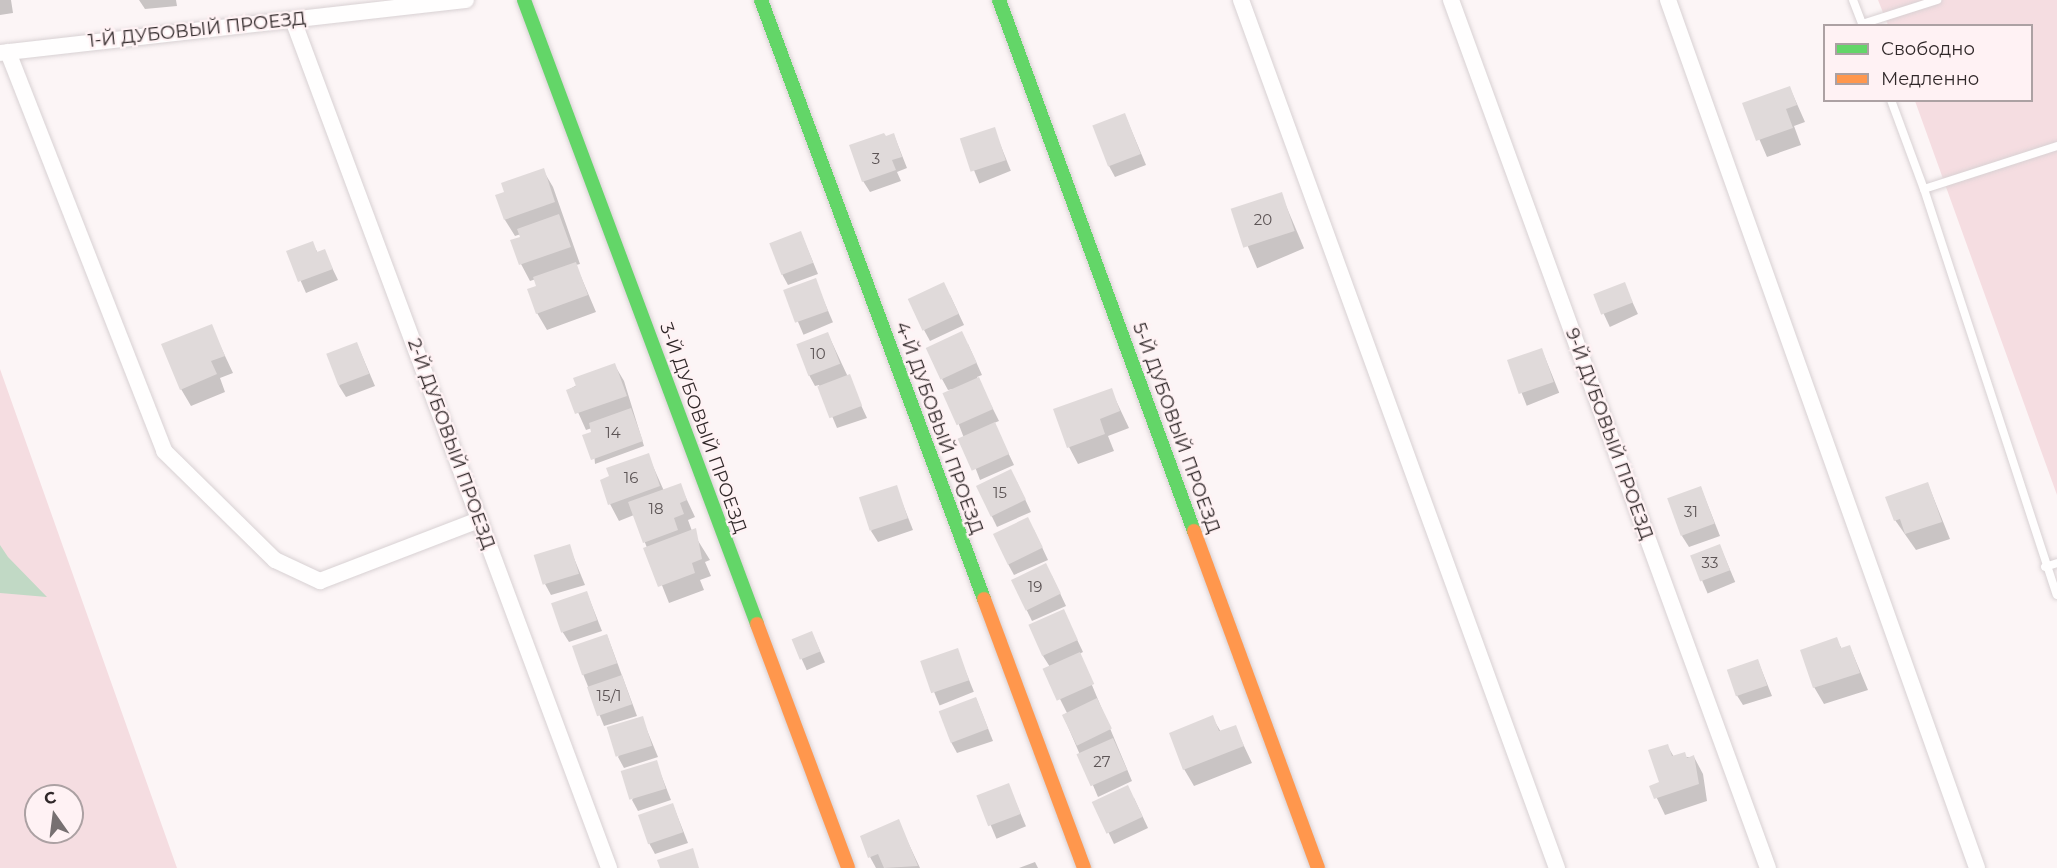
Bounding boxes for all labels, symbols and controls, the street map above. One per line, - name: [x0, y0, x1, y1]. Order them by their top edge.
- street label: 1-Й ДУБОВЫЙ ПРОЕЗД: [87, 8, 307, 52]
- legend: [1823, 24, 2033, 102]
- text: Свободно: [1881, 38, 1975, 60]
- text: Медленно: [1881, 68, 1979, 90]
- house number: 3: [872, 150, 880, 168]
- house number: 20: [1254, 211, 1272, 229]
- street label: 4-Й ДУБОВЫЙ ПРОЕЗД: [890, 319, 988, 537]
- street label: 3-Й ДУБОВЫЙ ПРОЕЗД: [655, 320, 751, 536]
- street label: 5-Й ДУБОВЫЙ ПРОЕЗД: [1128, 320, 1224, 536]
- street label: 9-Й ДУБОВЫЙ ПРОЕЗД: [1561, 325, 1657, 543]
- street label: 2-Й ДУБОВЫЙ ПРОЕЗД: [403, 336, 499, 552]
- house number: 10: [810, 345, 826, 363]
- house number: 14: [605, 424, 621, 442]
- house number: 16: [624, 469, 638, 487]
- house number: 15: [993, 484, 1007, 502]
- house number: 18: [649, 500, 663, 518]
- house number: 31: [1684, 503, 1698, 521]
- house number: 33: [1702, 554, 1718, 572]
- house number: 19: [1028, 578, 1042, 596]
- house number: 15/1: [597, 687, 621, 705]
- house number: 27: [1093, 753, 1111, 771]
- north arrow: [24, 784, 84, 844]
- text: С: [42, 787, 58, 809]

